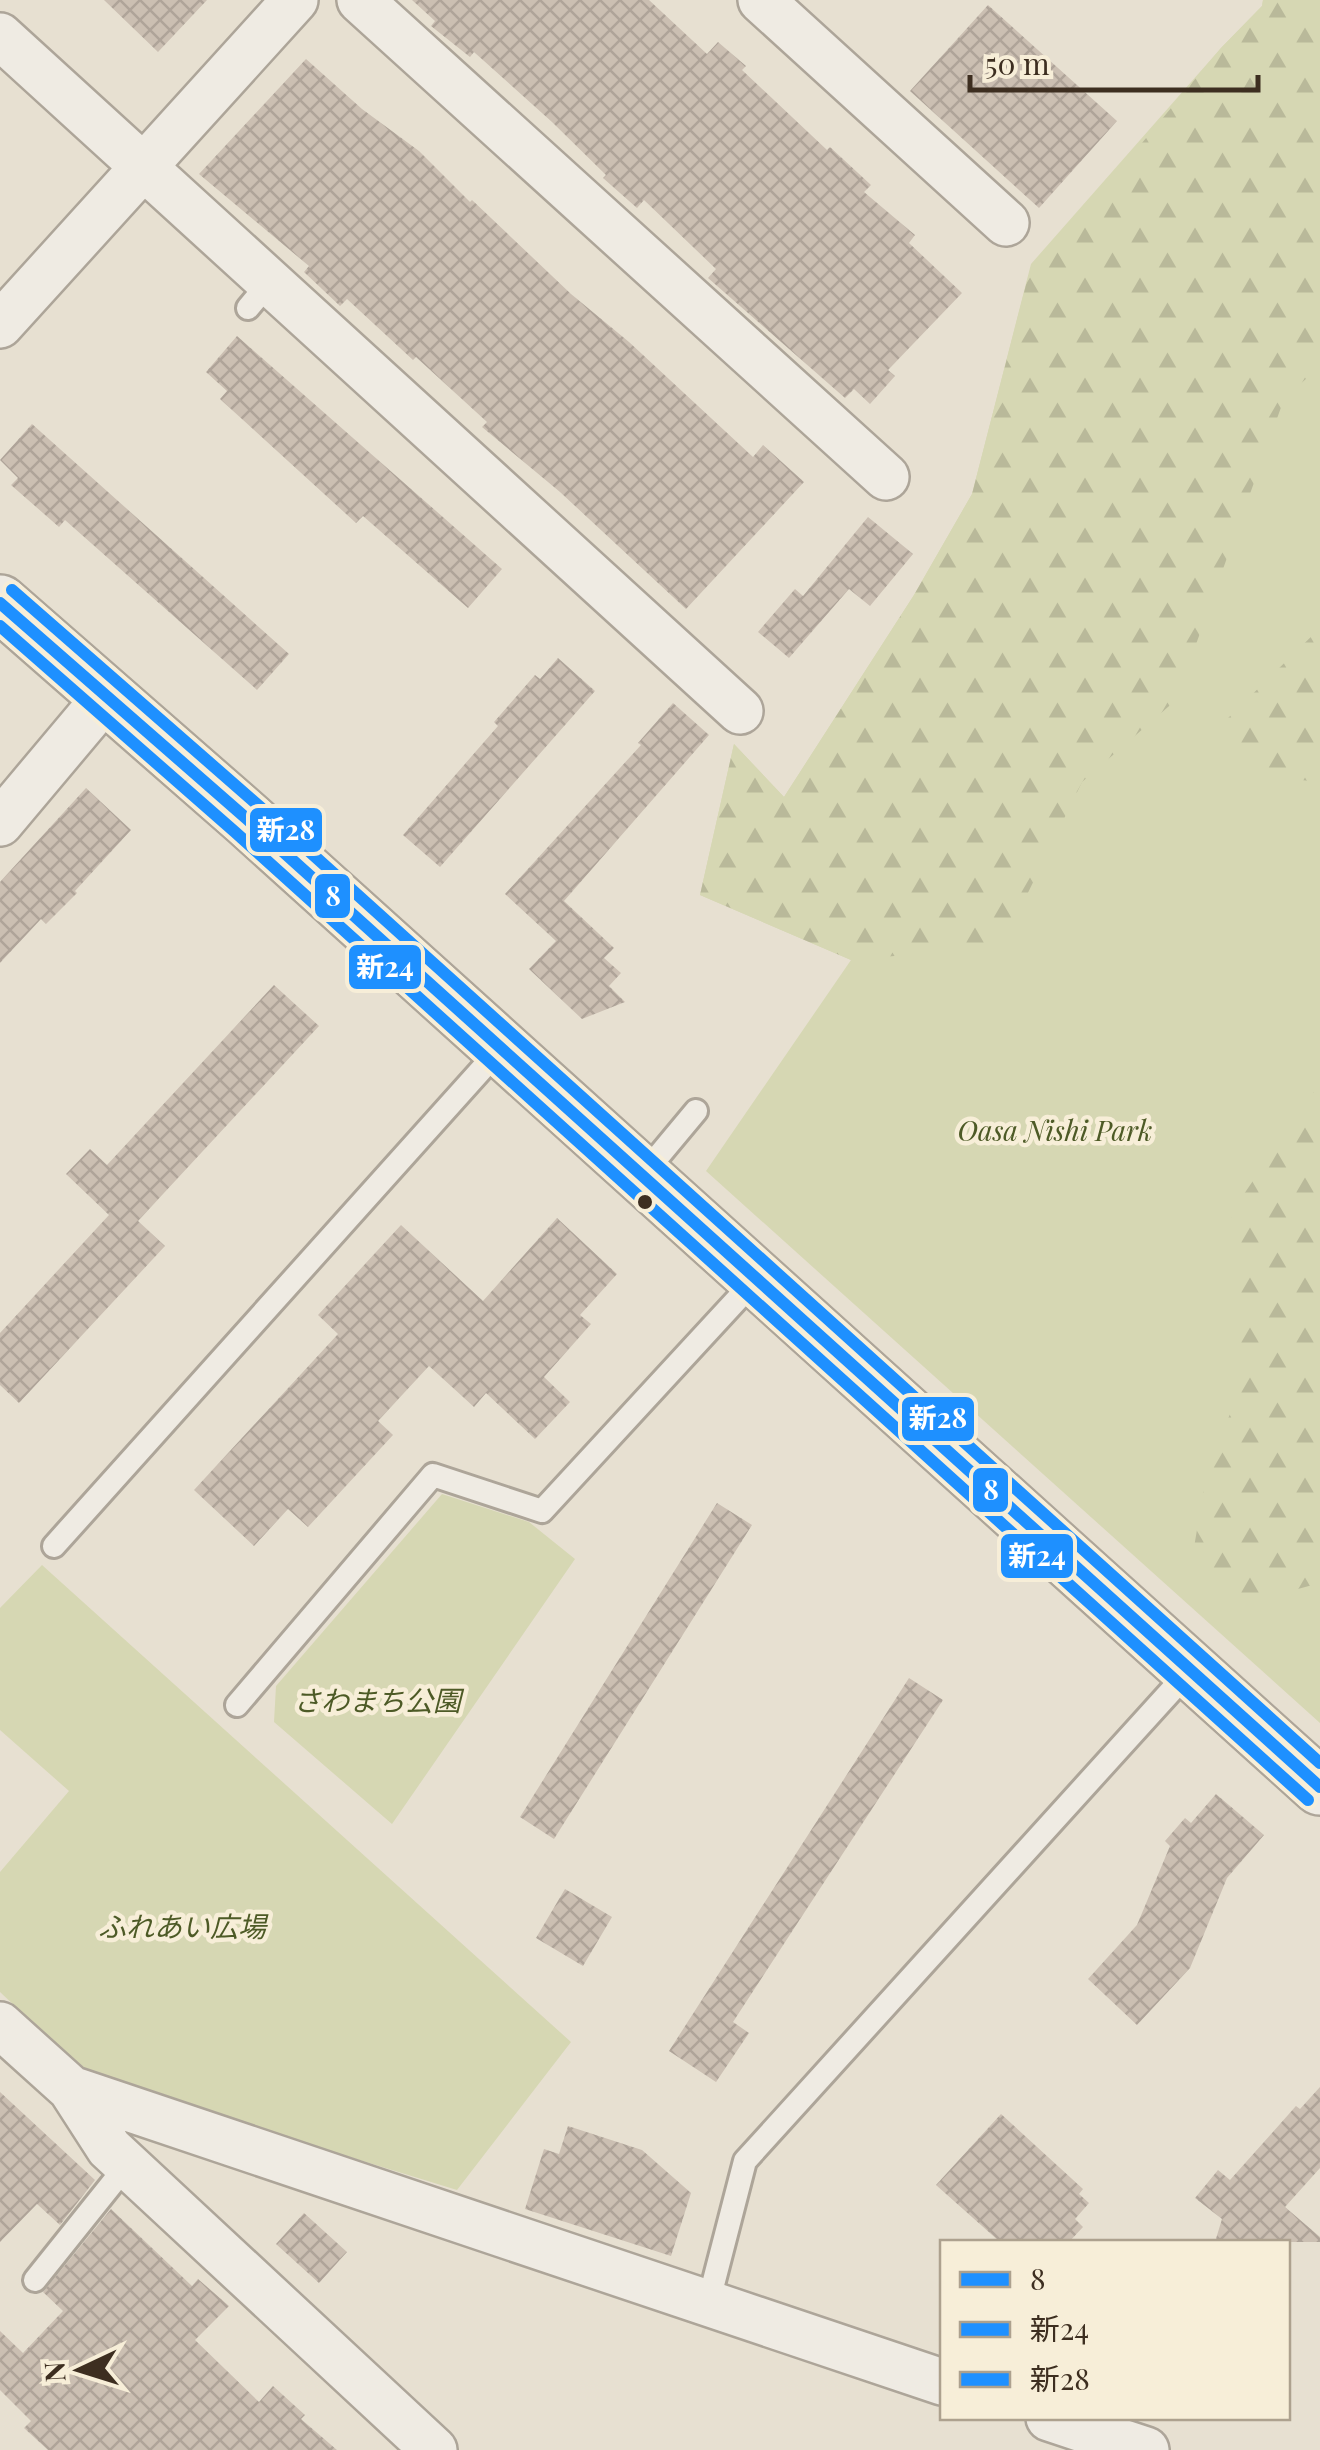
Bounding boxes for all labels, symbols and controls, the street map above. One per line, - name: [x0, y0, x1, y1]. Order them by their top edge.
- scale bar: [970, 30, 1258, 92]
- text: 50 m: [985, 43, 1050, 83]
- line badge: 新28: [248, 806, 324, 854]
- text: 新28: [257, 810, 315, 847]
- line badge: 8: [313, 872, 352, 920]
- text: 8: [325, 876, 341, 913]
- line badge: 新24: [347, 943, 423, 991]
- text: 新24: [356, 947, 414, 984]
- park label: Oasa Nishi Park: [958, 1111, 1152, 1148]
- unlabelled marker: [635, 1192, 655, 1212]
- line badge: 新28: [900, 1395, 976, 1443]
- text: 新28: [909, 1398, 967, 1435]
- line badge: 8: [971, 1466, 1010, 1514]
- text: 8: [983, 1470, 999, 1507]
- line badge: 新24: [999, 1532, 1075, 1580]
- text: 新24: [1008, 1536, 1066, 1573]
- park label: さわまち公園: [293, 1681, 465, 1718]
- park label: ふれあい広場: [98, 1907, 269, 1944]
- legend: [940, 2240, 1290, 2420]
- text: 8: [1030, 2258, 1046, 2298]
- text: 新24: [1030, 2308, 1089, 2348]
- north arrow: [30, 2320, 130, 2420]
- text: 新28: [1030, 2358, 1090, 2398]
- text: N: [34, 2360, 73, 2383]

